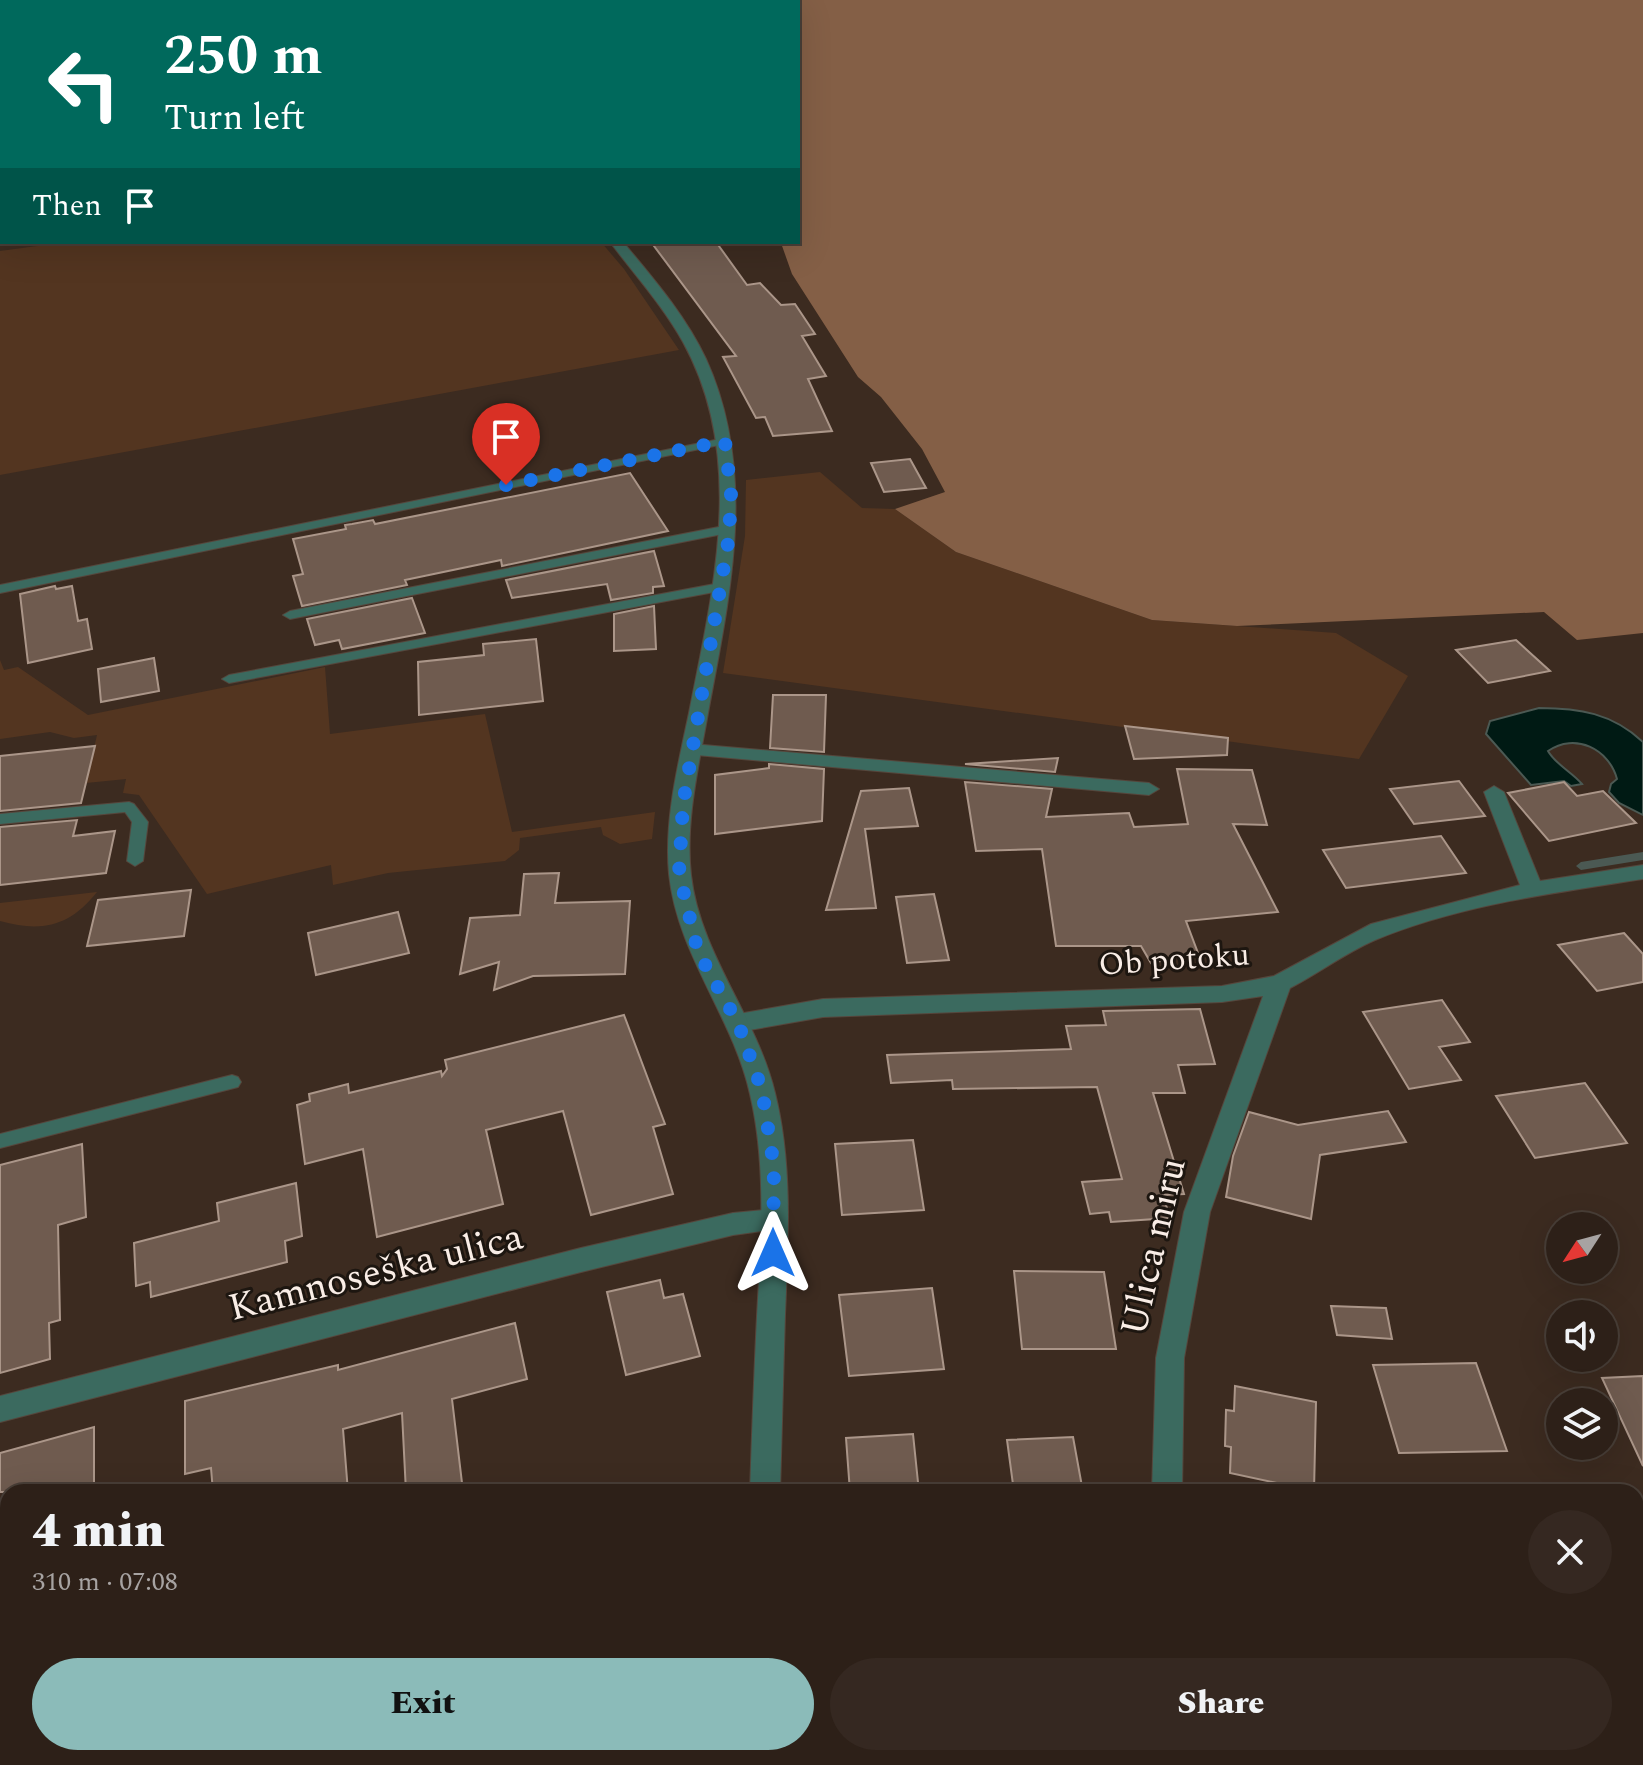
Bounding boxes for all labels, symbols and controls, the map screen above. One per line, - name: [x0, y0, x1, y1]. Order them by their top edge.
- text: 250 m: [164, 14, 323, 99]
- icon: left: [32, 32, 136, 136]
- text: Turn left: [164, 91, 305, 146]
- text: Then: [32, 183, 102, 229]
- icon: arrive: [118, 184, 162, 228]
- pin: [472, 403, 540, 485]
- icon: arrive: [484, 415, 528, 459]
- street label: Ob potoku: [1097, 930, 1251, 990]
- street label: Ulica miru: [1105, 1153, 1203, 1341]
- street label: Kamnoseška ulica: [223, 1208, 530, 1338]
- position arrow: [731, 1211, 815, 1295]
- north arrow: [1546, 1212, 1618, 1284]
- map controls: [1546, 1212, 1618, 1460]
- button: sound: [1546, 1300, 1618, 1372]
- button: layers: [1546, 1388, 1618, 1460]
- text: 4 min: [32, 1495, 165, 1568]
- button: close: [1528, 1510, 1612, 1594]
- text: 310 m · 07:08: [32, 1562, 178, 1602]
- button: Exit: [32, 1658, 814, 1750]
- button: Share: [830, 1658, 1612, 1750]

